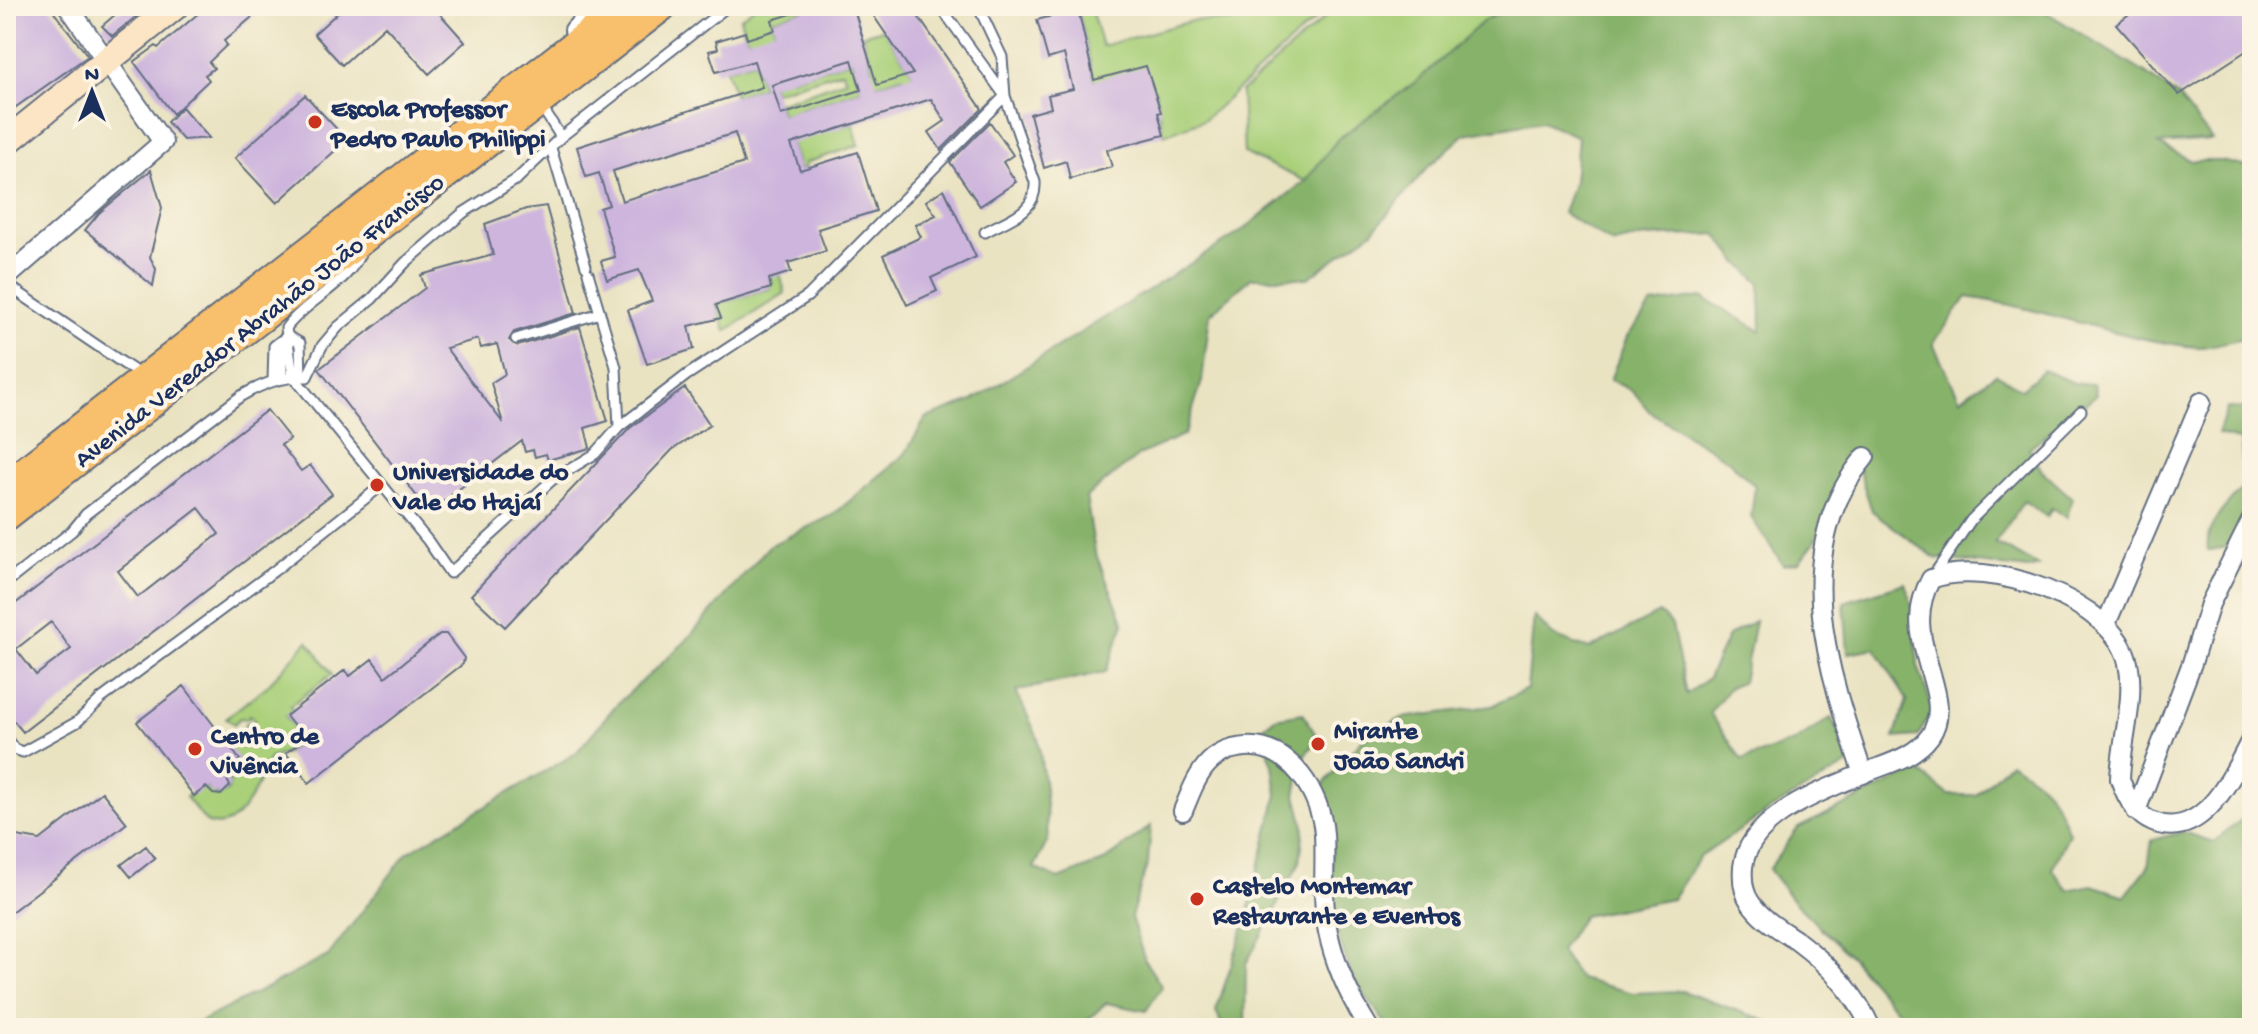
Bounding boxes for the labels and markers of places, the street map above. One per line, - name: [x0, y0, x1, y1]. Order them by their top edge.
- place label: Escola Professor Pedro Paulo Philippi: [329, 96, 546, 157]
- marker: Escola Professor Pedro Paulo Philippi: [306, 113, 324, 131]
- place label: Universidade do Vale do Itajaí: [392, 459, 569, 520]
- marker: Universidade do Vale do Itajaí: [368, 476, 386, 494]
- place label: Mirante João Sandri: [1333, 718, 1464, 779]
- place label: Centro de Vivência: [210, 723, 321, 784]
- marker: Mirante João Sandri: [1309, 735, 1327, 753]
- marker: Centro de Vivência: [186, 740, 204, 758]
- place label: Castelo Montemar Restaurante e Eventos: [1212, 873, 1461, 934]
- marker: Castelo Montemar Restaurante e Eventos: [1188, 890, 1206, 908]

